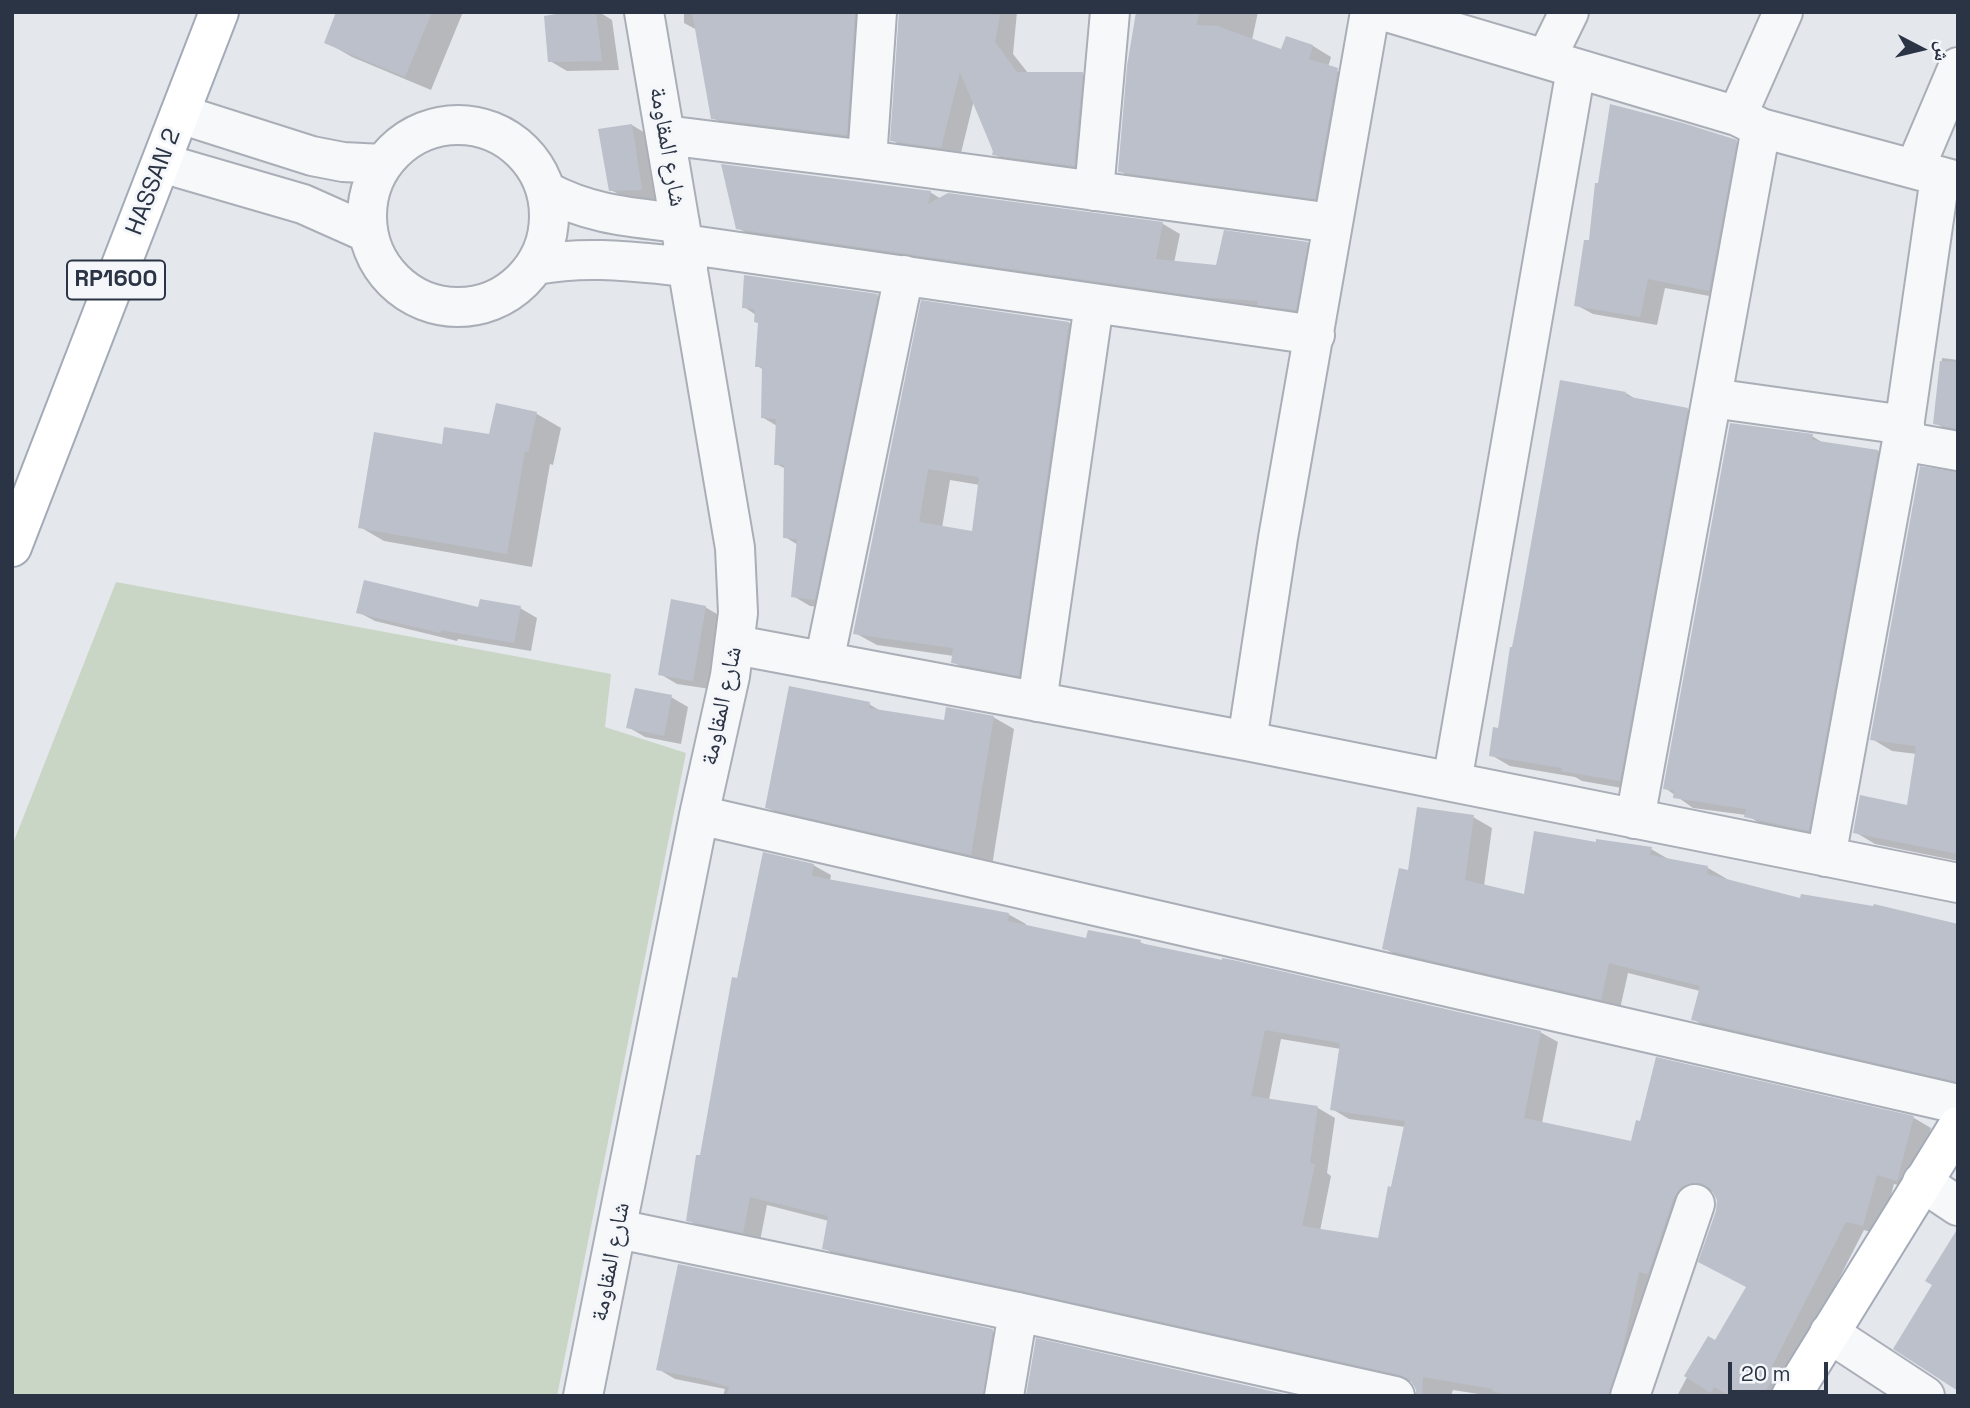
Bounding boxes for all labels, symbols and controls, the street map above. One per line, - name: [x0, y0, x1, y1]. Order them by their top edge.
- north arrow: [1886, 14, 1956, 84]
- text: ش: [1929, 40, 1956, 63]
- street label: شارع المقاومة: [642, 85, 692, 209]
- street label: HASSAN 2: [121, 125, 187, 239]
- road number: RP1600: [67, 260, 165, 300]
- street label: شارع المقاومة: [695, 644, 749, 768]
- street label: شارع المقاومة: [585, 1200, 637, 1324]
- scale bar: [1732, 1348, 1832, 1392]
- text: 20 m: [1741, 1360, 1791, 1387]

